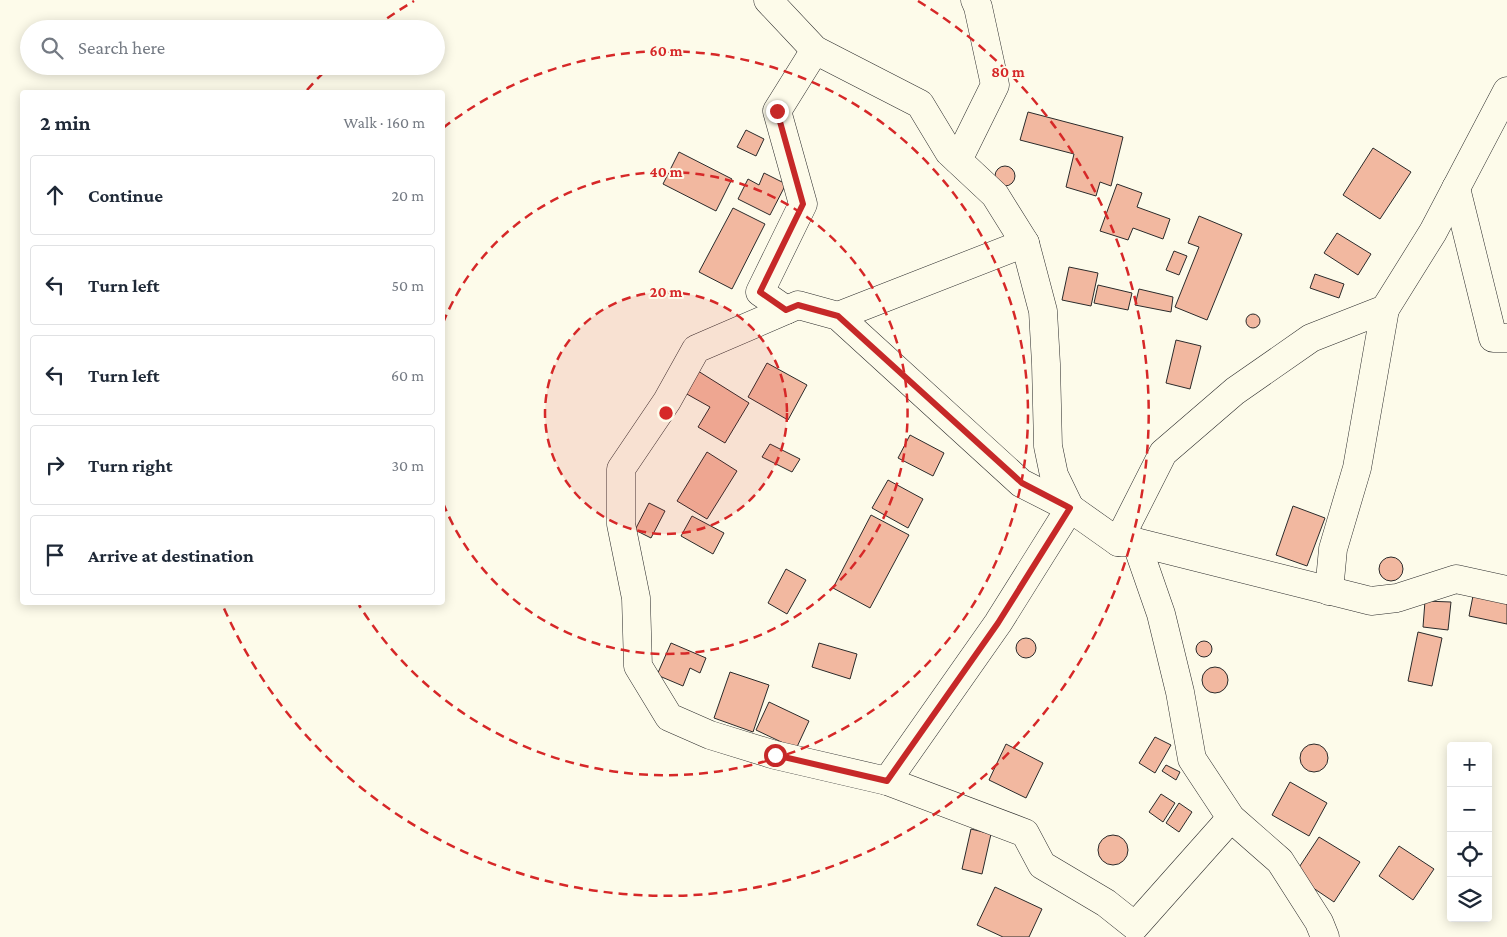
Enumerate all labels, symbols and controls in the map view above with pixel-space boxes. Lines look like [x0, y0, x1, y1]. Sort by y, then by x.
search box [20, 20, 445, 75]
icon: search [38, 34, 66, 62]
text: Search here [78, 37, 165, 58]
text: 60 m [650, 43, 683, 59]
text: 80 m [991, 64, 1025, 80]
route end [766, 100, 789, 123]
text: 2 min [40, 111, 91, 135]
text: Walk · 160 m [344, 114, 425, 131]
text: 40 m [650, 164, 683, 180]
icon: ahead [41, 181, 69, 209]
text: Continue [88, 185, 163, 206]
text: 20 m [391, 187, 424, 204]
icon: left [41, 271, 69, 299]
text: Turn left [88, 275, 160, 296]
text: 50 m [392, 277, 424, 294]
text: 20 m [650, 284, 682, 300]
icon: left [41, 361, 69, 389]
text: Turn left [88, 365, 160, 386]
text: 60 m [391, 367, 424, 384]
centre of rings [657, 404, 675, 422]
icon: right [41, 451, 69, 479]
text: Turn right [88, 455, 173, 476]
text: 30 m [392, 457, 424, 474]
icon: arrive [41, 541, 69, 569]
text: Arrive at destination [88, 545, 254, 566]
map controls [1447, 742, 1492, 922]
button: + [1447, 742, 1492, 787]
route start [764, 744, 787, 767]
button: − [1447, 787, 1492, 832]
button: locate [1447, 832, 1492, 877]
button: layers [1447, 877, 1492, 922]

